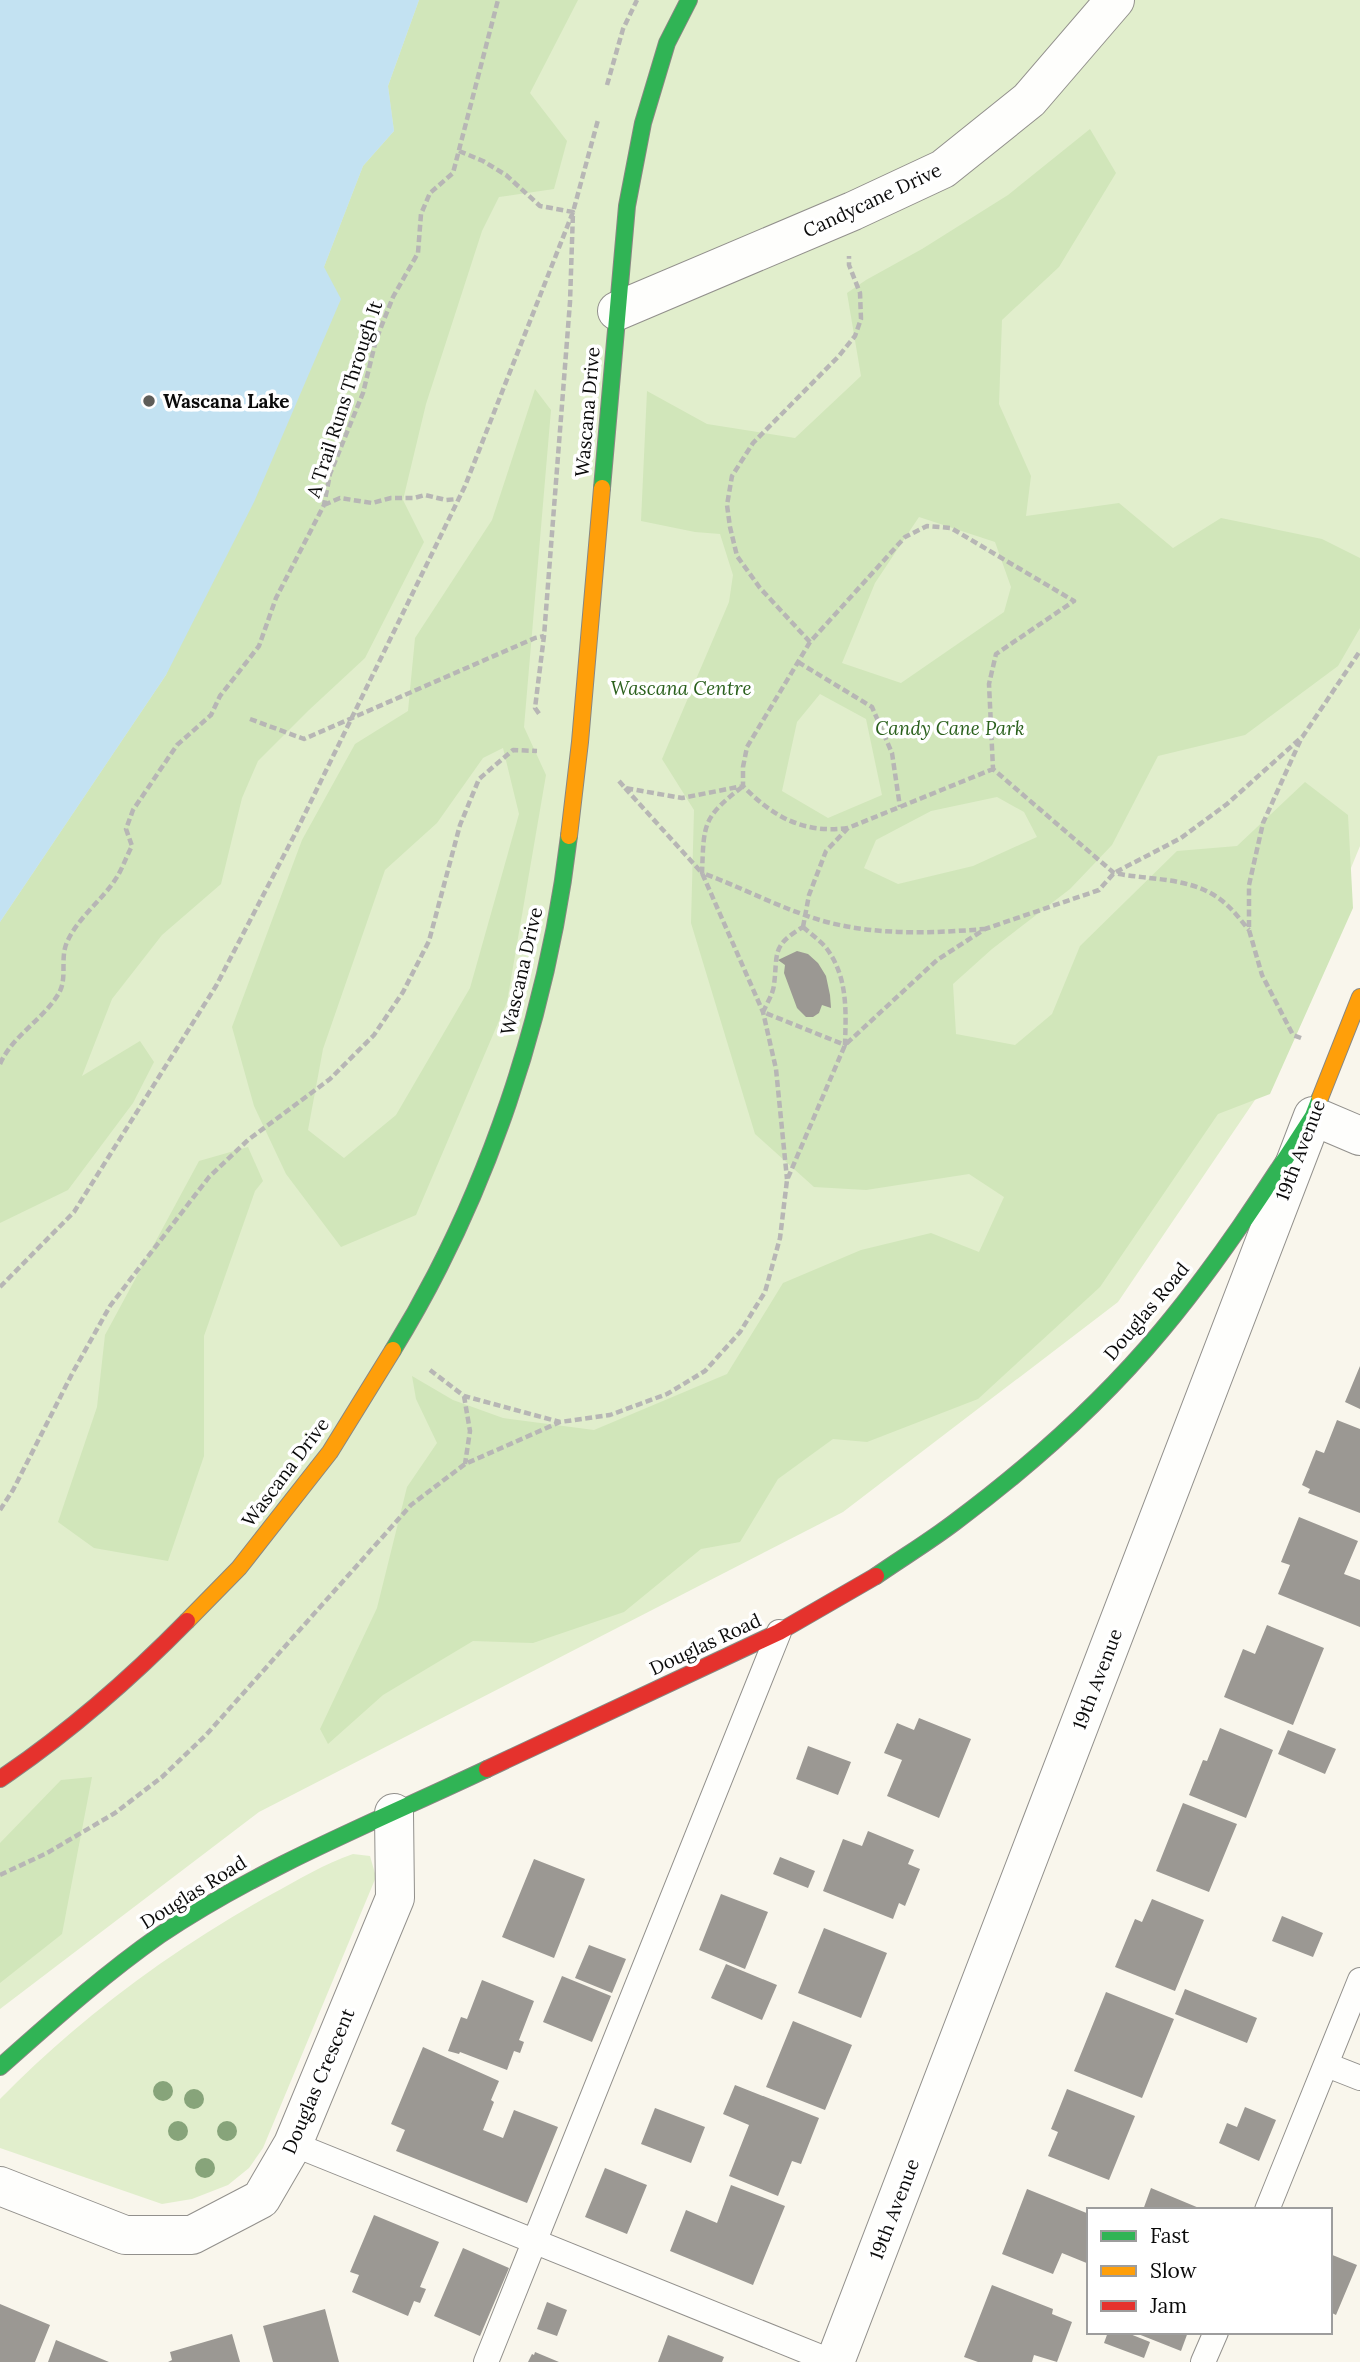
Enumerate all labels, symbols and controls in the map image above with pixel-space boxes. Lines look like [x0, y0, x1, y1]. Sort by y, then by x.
street label: Candycane Drive [799, 157, 945, 243]
street label: A Trail Runs Through It [301, 297, 387, 501]
street label: Wascana Drive [569, 346, 605, 478]
place label: Wascana Lake [163, 389, 289, 413]
marker: Wascana Lake [141, 393, 157, 409]
park label: Wascana Centre [611, 676, 751, 700]
park label: Candy Cane Park [875, 716, 1025, 740]
street label: Wascana Drive [495, 905, 547, 1037]
street label: 19th Avenue [1270, 1096, 1330, 1204]
street label: Douglas Road [1098, 1257, 1194, 1365]
street label: Wascana Drive [236, 1413, 334, 1531]
street label: Douglas Road [645, 1608, 765, 1680]
street label: 19th Avenue [1067, 1625, 1127, 1733]
street label: Douglas Road [136, 1850, 250, 1934]
street label: Douglas Crescent [277, 2004, 360, 2157]
street label: 19th Avenue [864, 2155, 924, 2263]
legend [1087, 2208, 1332, 2334]
text: Fast [1150, 2222, 1190, 2249]
text: Slow [1150, 2257, 1197, 2284]
text: Jam [1149, 2292, 1187, 2319]

